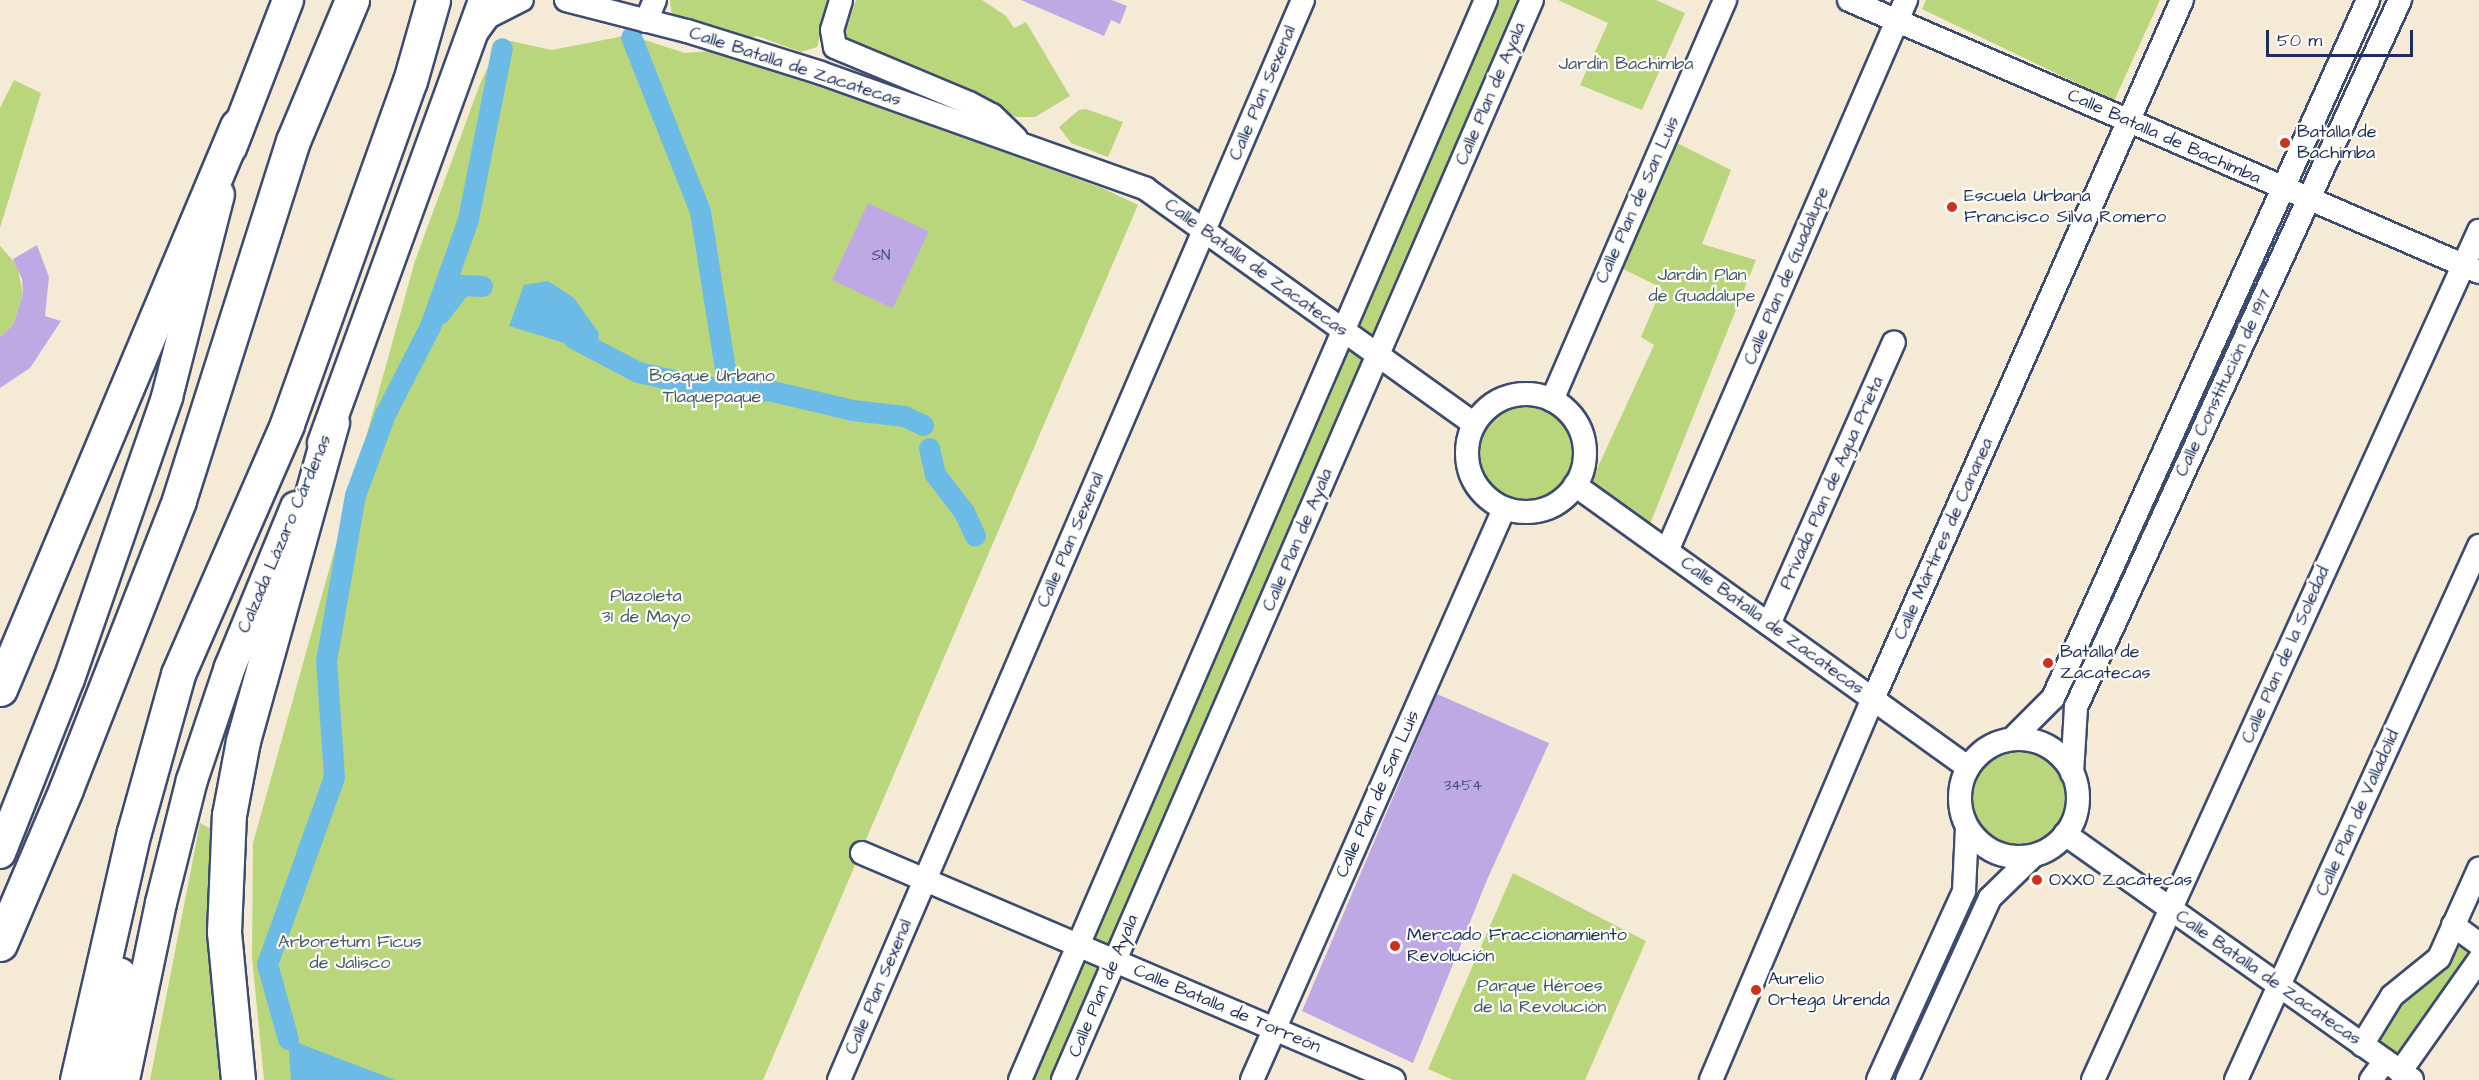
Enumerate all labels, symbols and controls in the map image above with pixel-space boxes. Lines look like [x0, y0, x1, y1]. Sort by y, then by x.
scale bar [2269, 18, 2416, 56]
street label: Calle Plan de Ayala [1451, 19, 1531, 169]
street label: Calle Plan Sexenal [1225, 22, 1301, 164]
street label: Calle Batalla de Zacatecas [686, 23, 904, 111]
text: 50 m [2277, 28, 2322, 53]
park label: Jardín Bachimba [1558, 53, 1694, 75]
street label: Calle Batalla de Bachimba [2064, 85, 2264, 189]
street label: Calle Plan de San Luis [1591, 113, 1685, 287]
place label: Batalla de Bachimba [2297, 122, 2376, 164]
marker: Batalla de Bachimba [2278, 136, 2292, 150]
street label: Calle Plan de Guadalupe [1740, 184, 1834, 368]
place label: Escuela Urbana Francisco Silva Romero [1964, 186, 2166, 228]
street label: Calle Batalla de Zacatecas [1160, 194, 1352, 342]
marker: Escuela Urbana Francisco Silva Romero [1945, 200, 1959, 214]
house number: SN [871, 247, 891, 265]
park label: Jardín Plan de Guadalupe [1648, 265, 1756, 308]
street label: Calle Constitución de 1917 [2171, 286, 2277, 480]
park label: Bosque Urbano Tlaquepaque [649, 366, 775, 409]
street label: Privada Plan de Agua Prieta [1775, 373, 1889, 593]
street label: Calzada Lázaro Cárdenas [233, 432, 337, 636]
street label: Calle Mártires de Cananea [1890, 435, 1998, 643]
street label: Calle Plan de Ayala [1258, 465, 1338, 615]
street label: Calle Plan Sexenal [1033, 469, 1109, 611]
street label: Calle Batalla de Zacatecas [1676, 552, 1868, 700]
street label: Calle Plan de la Soledad [2237, 563, 2335, 747]
park label: Plazoleta 31 de Mayo [602, 586, 690, 628]
place label: Batalla de Zacatecas [2060, 642, 2150, 684]
marker: Batalla de Zacatecas [2041, 656, 2055, 670]
street label: Calle Plan de San Luis [1331, 707, 1425, 881]
street label: Calle Plan de Valladolid [2312, 727, 2404, 899]
house number: 3454 [1444, 777, 1482, 795]
place label: OXXO Zacatecas [2049, 869, 2192, 891]
marker: OXXO Zacatecas [2030, 873, 2044, 887]
street label: Calle Batalla de Zacatecas [2171, 906, 2365, 1050]
street label: Calle Plan de Ayala [1064, 911, 1144, 1061]
street label: Calle Plan Sexenal [841, 916, 917, 1058]
place label: Mercado Fraccionamiento Revolución [1407, 925, 1627, 968]
park label: Arboretum Ficus de Jalisco [278, 932, 422, 974]
marker: Mercado Fraccionamiento Revolución [1388, 939, 1402, 953]
street label: Calle Batalla de Torreón [1130, 960, 1324, 1058]
place label: Aurelio Ortega Urenda [1768, 969, 1890, 1012]
park label: Parque Héroes de la Revolución [1474, 976, 1606, 1018]
marker: Aurelio Ortega Urenda [1749, 983, 1763, 997]

